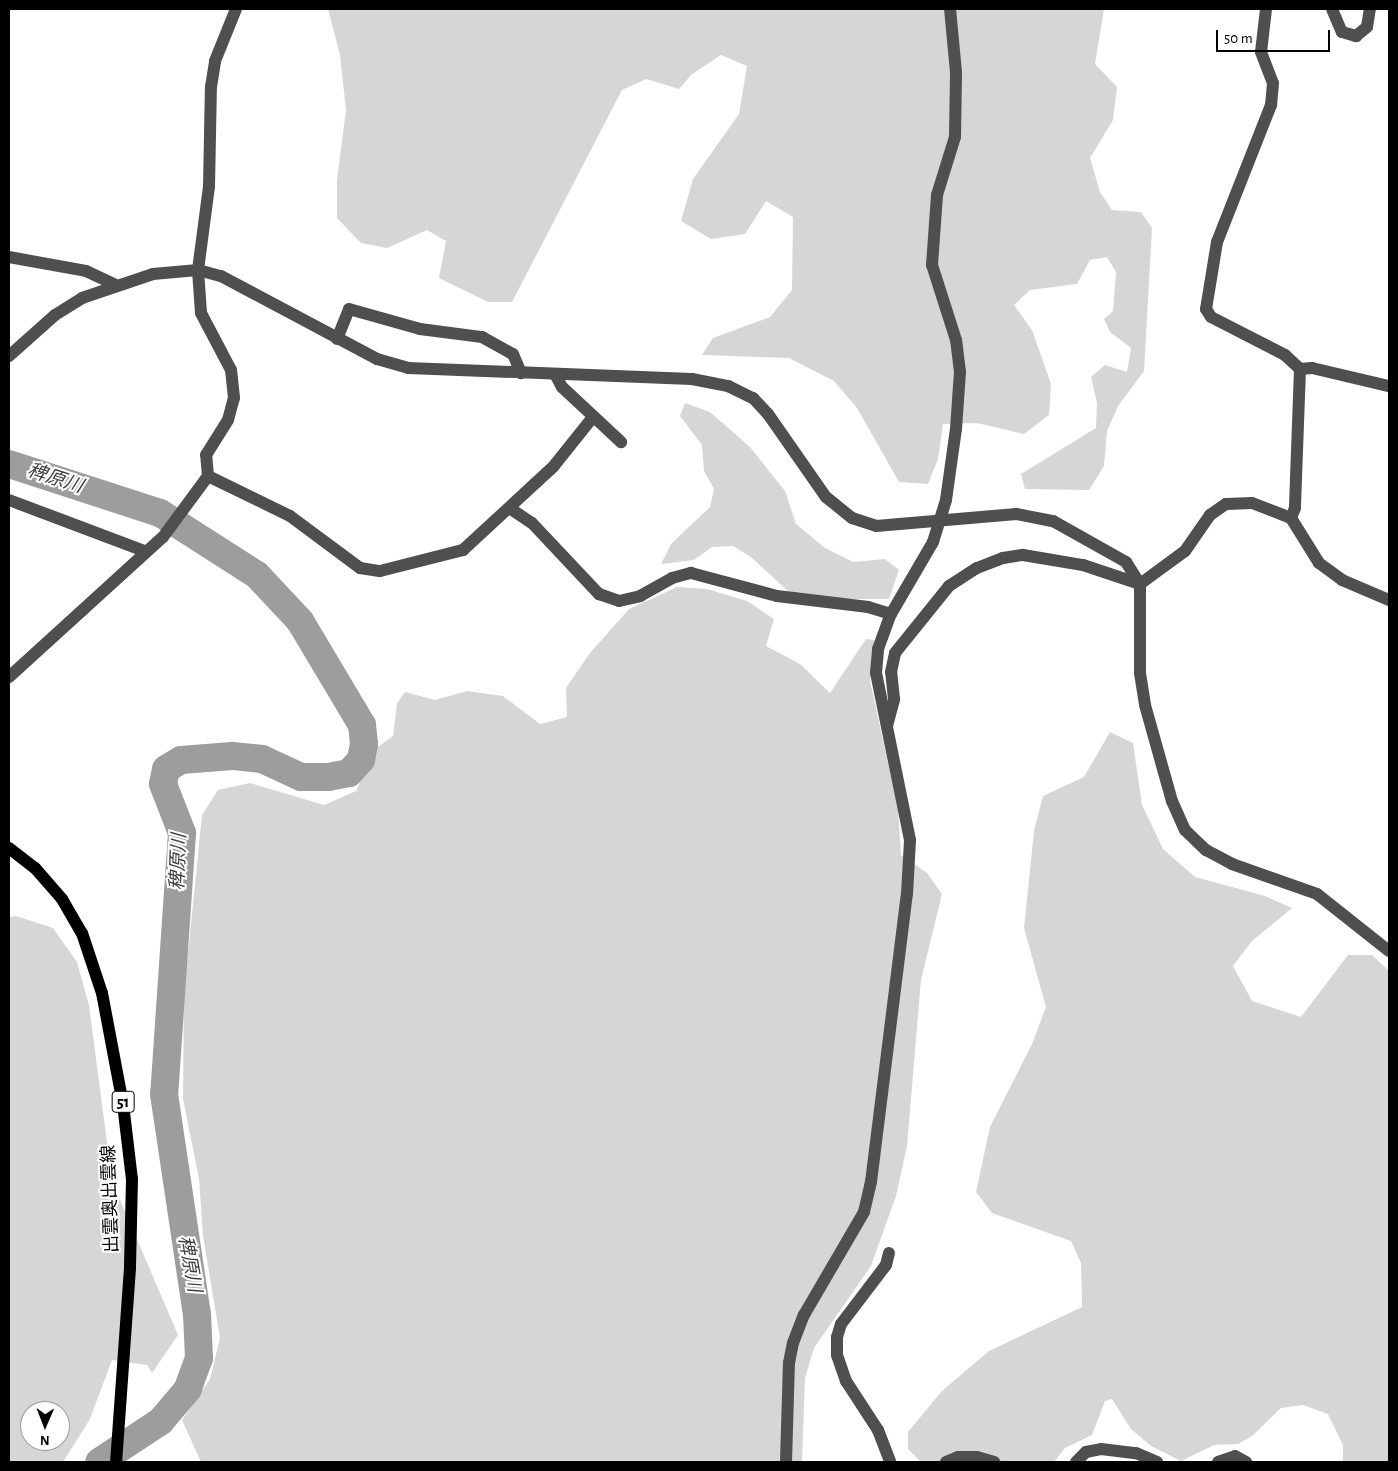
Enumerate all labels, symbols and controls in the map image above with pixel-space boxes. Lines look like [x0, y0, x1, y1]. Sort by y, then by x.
scale bar [1218, 20, 1332, 52]
text: 50 m [1224, 31, 1253, 46]
water label: 稗原川 [24, 459, 86, 499]
water label: 稗原川 [167, 833, 191, 891]
road number: 51 [110, 1088, 136, 1116]
street label: 出雲奥出雲線 [98, 1145, 124, 1253]
water label: 稗原川 [173, 1234, 205, 1294]
north arrow [20, 1401, 70, 1451]
text: N [40, 1433, 50, 1447]

